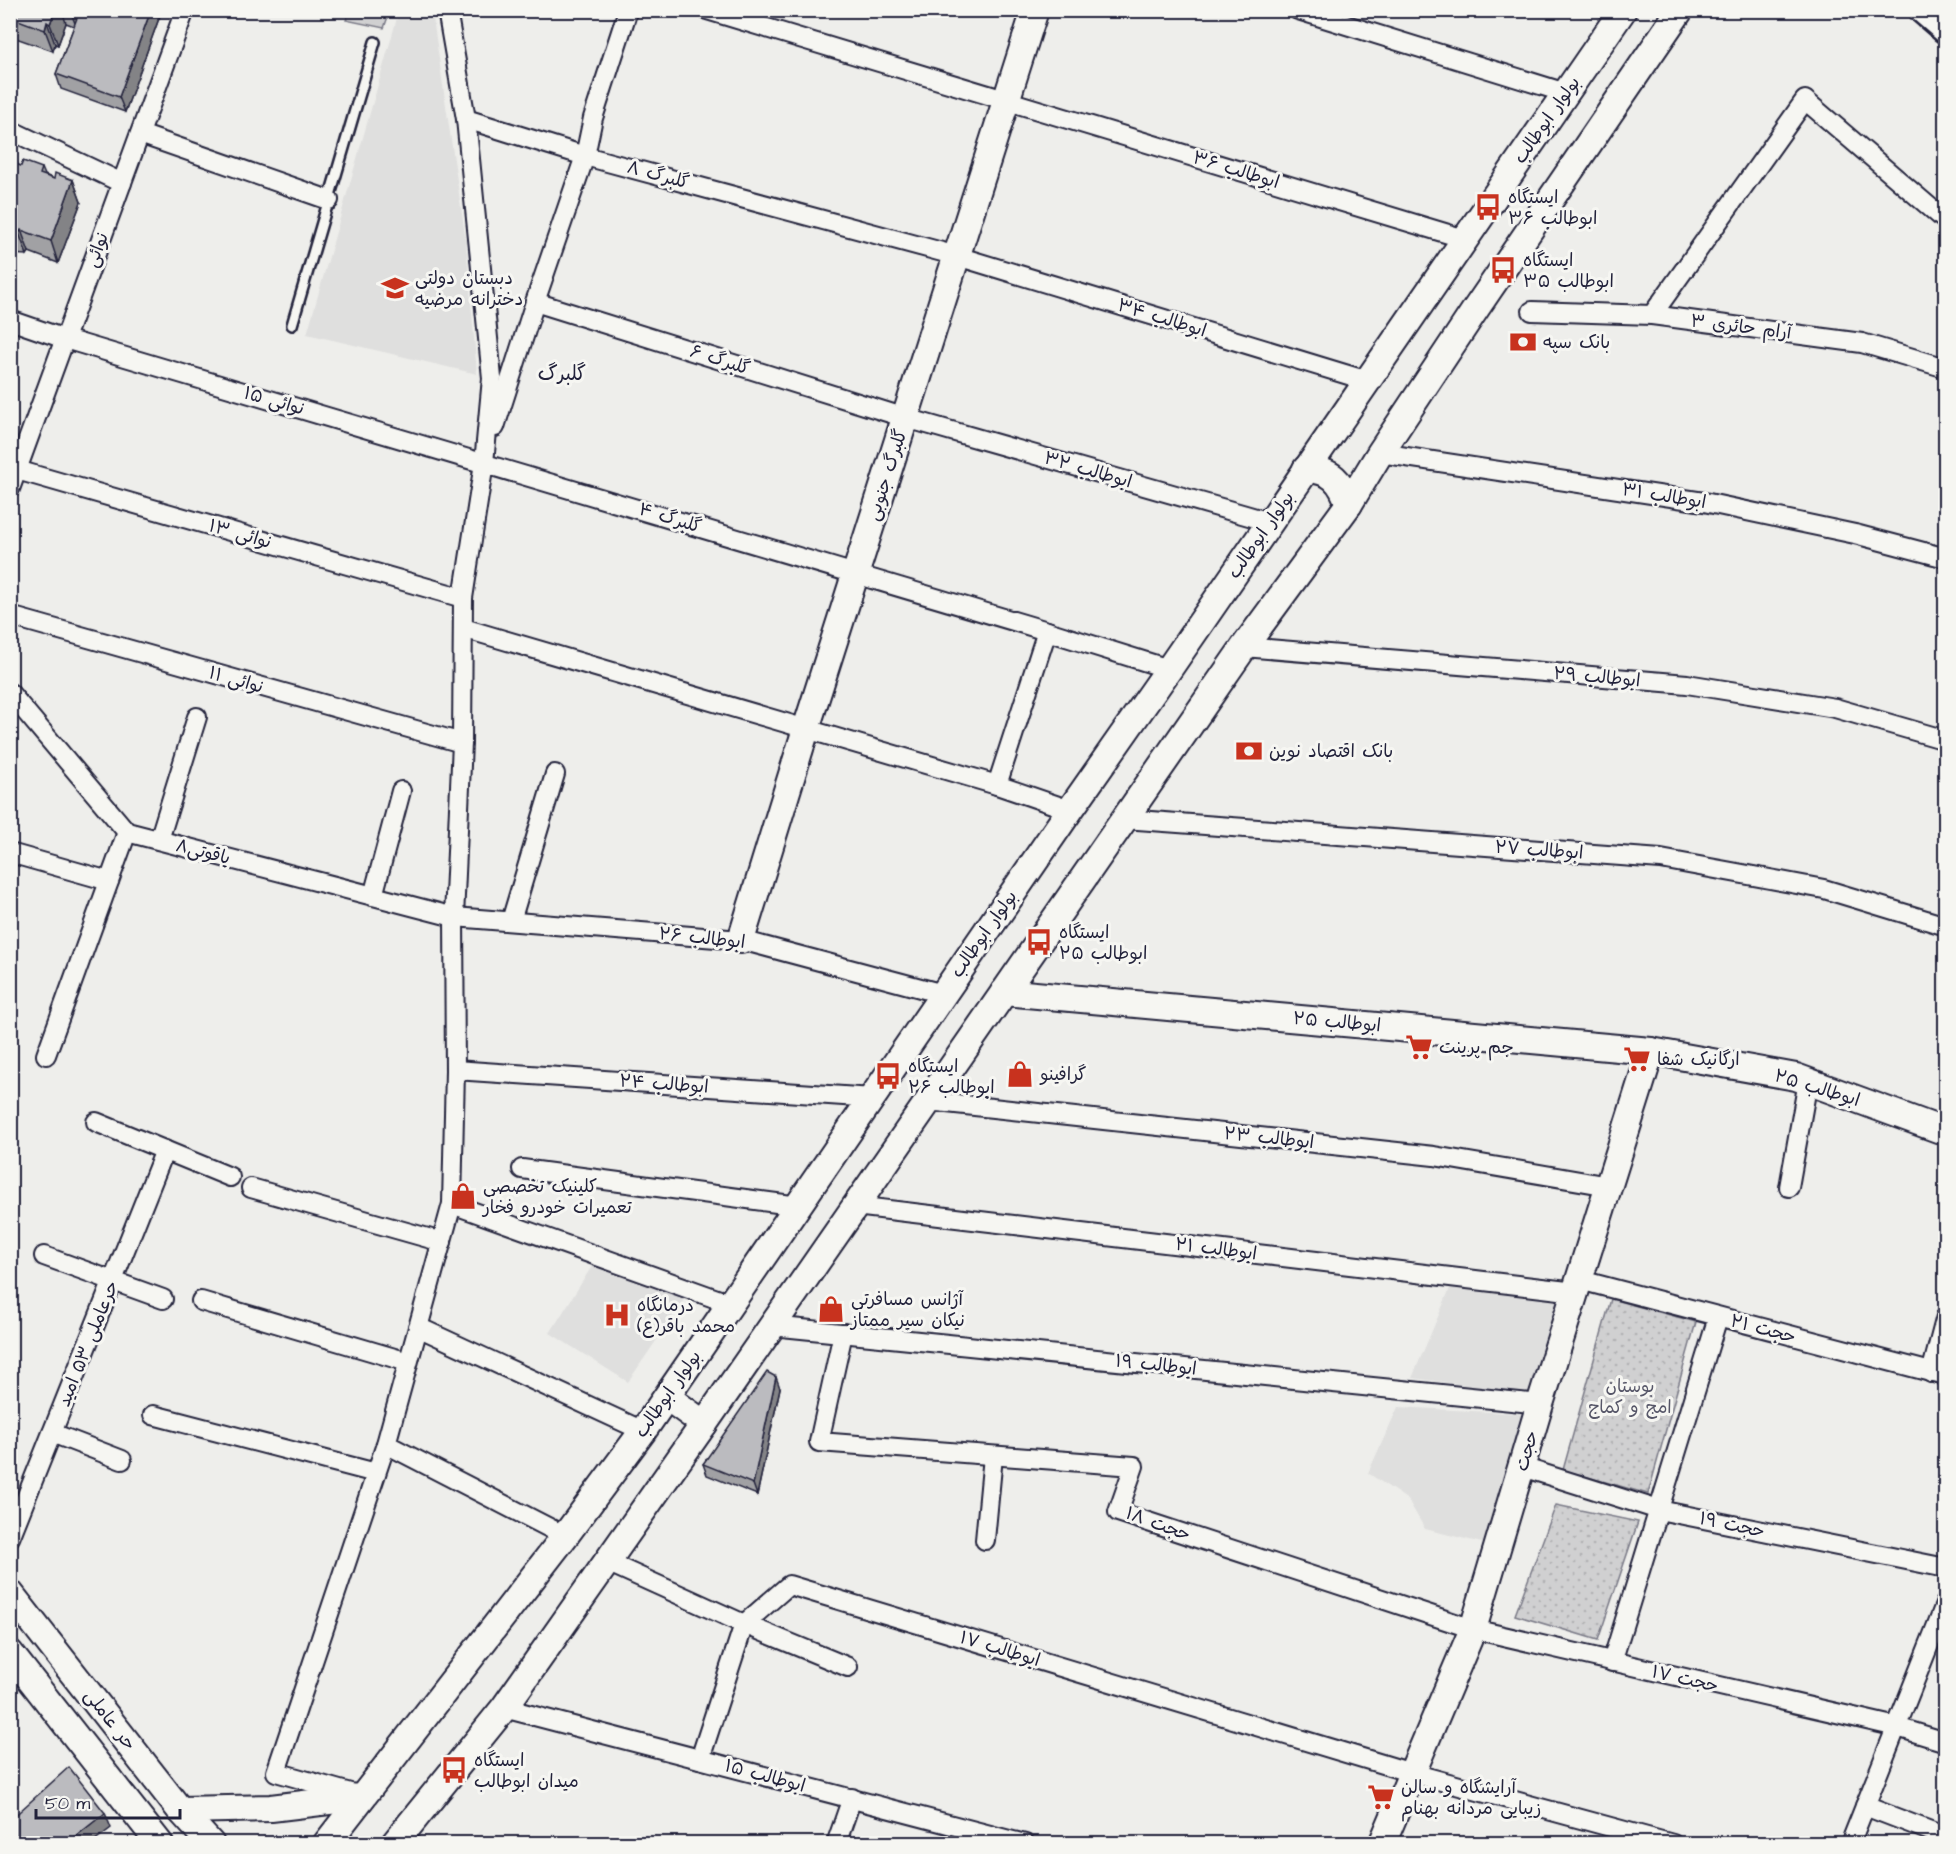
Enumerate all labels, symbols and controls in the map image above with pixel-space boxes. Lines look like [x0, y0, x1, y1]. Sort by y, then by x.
street label: بولوار ابوطالب [1508, 71, 1586, 169]
street label: ابوطالب ۳۶ [1190, 145, 1282, 195]
street label: گلبرگ ۸ [624, 155, 692, 195]
place label: ایستگاه ابوطالب ۳۶ [1508, 185, 1597, 231]
bus stop icon: ایستگاه ابوطالب ۳۶ [1473, 192, 1503, 222]
street label: نوائی [79, 229, 115, 271]
place label: ایستگاه ابوطالب ۳۵ [1523, 248, 1614, 294]
bus stop icon: ایستگاه ابوطالب ۳۵ [1488, 255, 1518, 285]
place label: دبستان دولتی دخترانه مرضیه [415, 266, 523, 312]
school or university icon: دبستان دولتی دخترانه مرضیه [380, 273, 410, 303]
street label: ابوطالب ۳۴ [1114, 293, 1210, 343]
street label: آرام حائری ۳ [1689, 308, 1794, 347]
bank icon: بانک سپه [1508, 327, 1538, 357]
place label: بانک سپه [1543, 330, 1610, 355]
street label: گلبرگ ۶ [687, 339, 753, 381]
district label: گلبرگ [538, 360, 586, 388]
street label: نوائی ۱۵ [241, 380, 307, 422]
street label: گلبرگ جنوبی [860, 426, 914, 524]
street label: ابوطالب ۳۲ [1041, 445, 1135, 495]
street label: ابوطالب ۳۱ [1620, 477, 1708, 515]
street label: بولوار ابوطالب [1222, 486, 1300, 584]
street label: گلبرگ ۴ [636, 497, 705, 539]
street label: نوائی ۱۳ [206, 513, 274, 555]
street label: نوائی ۱۱ [206, 660, 266, 700]
street label: ابوطالب ۲۹ [1552, 661, 1642, 693]
bank icon: بانک اقتصاد نوین [1234, 736, 1264, 766]
place label: بانک اقتصاد نوین [1269, 739, 1393, 764]
street label: یاقوتی۸ [173, 833, 233, 871]
street label: ابوطالب ۲۷ [1494, 834, 1584, 866]
street label: بولوار ابوطالب [945, 885, 1023, 983]
place label: ایستگاه ابوطالب ۲۵ [1059, 920, 1147, 966]
street label: ابوطالب ۲۶ [658, 921, 746, 955]
bus stop icon: ایستگاه ابوطالب ۲۵ [1024, 927, 1054, 957]
street label: ابوطالب ۲۵ [1292, 1006, 1382, 1038]
supermarket icon: جم پرینت [1404, 1032, 1434, 1062]
place label: جم پرینت [1439, 1035, 1514, 1061]
supermarket icon: ارگانیک شفا [1622, 1044, 1652, 1074]
place label: ارگانیک شفا [1657, 1047, 1740, 1072]
place label: ایستگاه ابوطالب ۲۶ [908, 1054, 995, 1100]
shop icon: گرافینو [1005, 1059, 1035, 1089]
bus stop icon: ایستگاه ابوطالب ۲۶ [873, 1061, 903, 1091]
place label: گرافینو [1039, 1062, 1087, 1087]
street label: ابوطالب ۲۵ [1771, 1063, 1863, 1113]
street label: ابوطالب ۲۴ [619, 1068, 709, 1100]
street label: ابوطالب ۲۳ [1223, 1121, 1315, 1155]
place label: کلینیک تخصصی تعمیرات خودرو فخار [481, 1174, 633, 1220]
shop icon: کلینیک تخصصی تعمیرات خودرو فخار [448, 1181, 478, 1211]
street label: ابوطالب ۲۱ [1174, 1232, 1258, 1266]
street label: حرعاملی ۵۳ امید [51, 1277, 125, 1410]
place label: آژانس مسافرتی نیکان سیر ممتاز [849, 1287, 965, 1333]
place label: درمانگاه محمد باقر(ع) [637, 1293, 735, 1339]
shop icon: آژانس مسافرتی نیکان سیر ممتاز [816, 1294, 846, 1324]
hospital icon: درمانگاه محمد باقر(ع) [602, 1300, 632, 1330]
street label: حجت ۲۱ [1727, 1308, 1799, 1350]
street label: بولوار ابوطالب [629, 1345, 707, 1443]
street label: ابوطالب ۱۹ [1114, 1348, 1198, 1382]
park label: بوستان امج و کماج [1588, 1374, 1672, 1420]
street label: حجت [1509, 1428, 1545, 1474]
street label: حجت ۱۸ [1122, 1501, 1194, 1547]
street label: حجت ۱۹ [1697, 1506, 1767, 1544]
street label: ابوطالب ۱۷ [957, 1625, 1043, 1673]
street label: حجت ۱۷ [1649, 1659, 1721, 1699]
street label: حر عاملی [78, 1684, 142, 1756]
place label: ایستگاه میدان ابوطالب [474, 1748, 579, 1794]
street label: ابوطالب ۱۵ [722, 1753, 808, 1799]
bus stop icon: ایستگاه میدان ابوطالب [439, 1755, 469, 1785]
place label: آرایشگاه و سالن زیبایی مردانه بهنام [1401, 1775, 1541, 1822]
scale bar [36, 1782, 180, 1820]
supermarket icon: آرایشگاه و سالن زیبایی مردانه بهنام [1366, 1782, 1396, 1812]
text: 50 m [45, 1791, 90, 1816]

